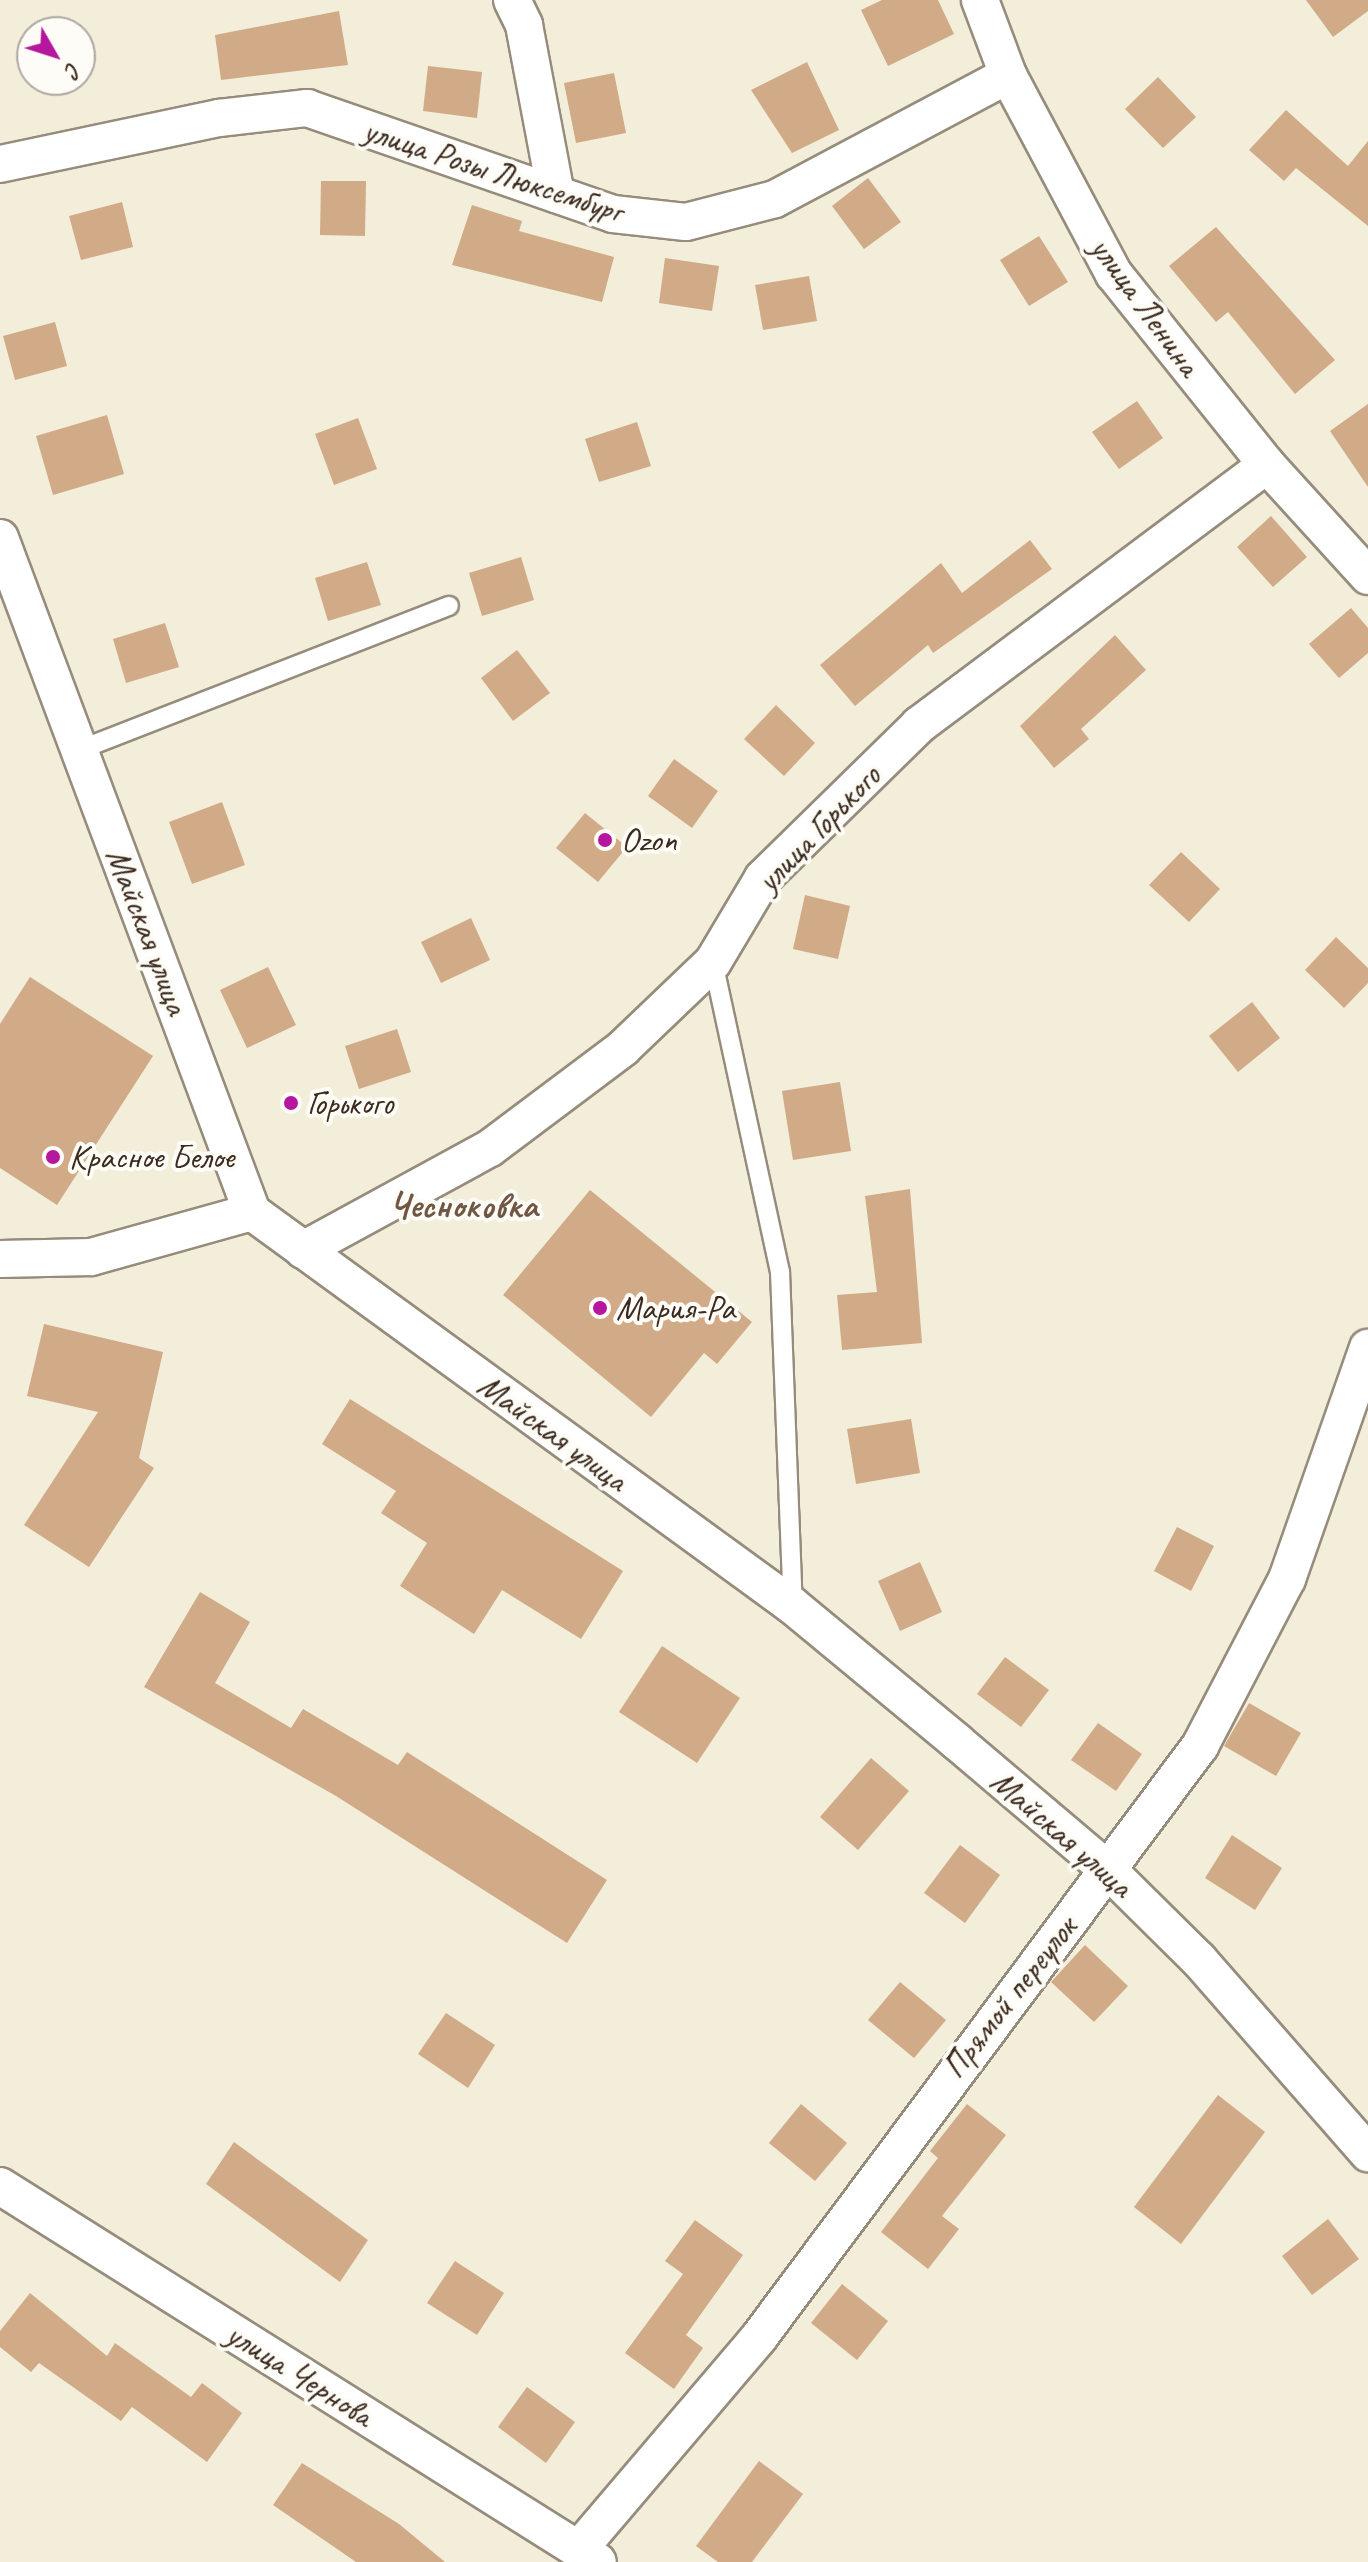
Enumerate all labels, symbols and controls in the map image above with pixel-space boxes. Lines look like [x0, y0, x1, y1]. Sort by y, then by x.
north arrow [16, 16, 96, 96]
text: С [59, 57, 87, 83]
street label: улица Розы Люксембург [358, 109, 628, 231]
street label: улица Ленина [1082, 229, 1210, 383]
street label: улица Горького [748, 756, 888, 900]
place label: Ozon [621, 820, 677, 860]
marker: Ozon [596, 831, 614, 849]
street label: Майская улица [97, 841, 199, 1021]
place label: Горького [307, 1083, 393, 1123]
marker: Горького [282, 1094, 300, 1112]
place label: Красное Белое [69, 1137, 234, 1177]
marker: Красное Белое [44, 1148, 62, 1166]
district label: Чесноковка [389, 1184, 537, 1228]
place label: Мария-Ра [616, 1288, 735, 1328]
marker: Мария-Ра [591, 1299, 609, 1317]
street label: Майская улица [469, 1363, 637, 1501]
street label: Майская улица [982, 1760, 1142, 1906]
street label: Прямой переулок [933, 1908, 1085, 2086]
street label: улица Чернова [219, 2313, 381, 2435]

